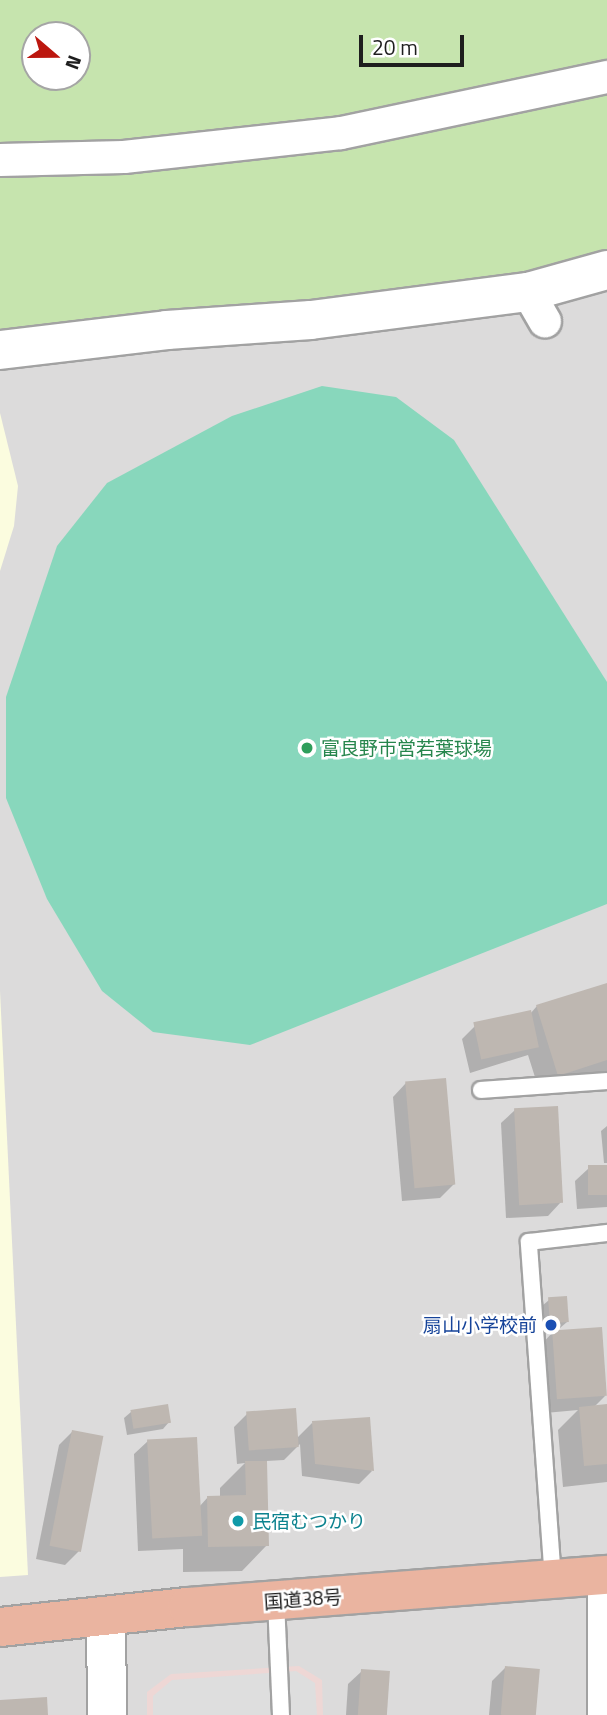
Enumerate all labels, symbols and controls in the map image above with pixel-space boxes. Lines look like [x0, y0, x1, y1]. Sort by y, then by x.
north arrow [21, 21, 91, 91]
scale bar [362, 21, 467, 65]
text: 20 m [372, 31, 418, 63]
text: N [58, 52, 90, 74]
place label: 富良野市営若葉球場 [321, 737, 492, 759]
marker: 富良野市営若葉球場 [299, 740, 315, 756]
place label: 扇山小学校前 [423, 1314, 537, 1336]
marker: 扇山小学校前 [543, 1317, 559, 1333]
place label: 民宿むつかり [252, 1510, 366, 1532]
marker: 民宿むつかり [230, 1513, 246, 1529]
street label: 国道38号 [263, 1585, 343, 1613]

